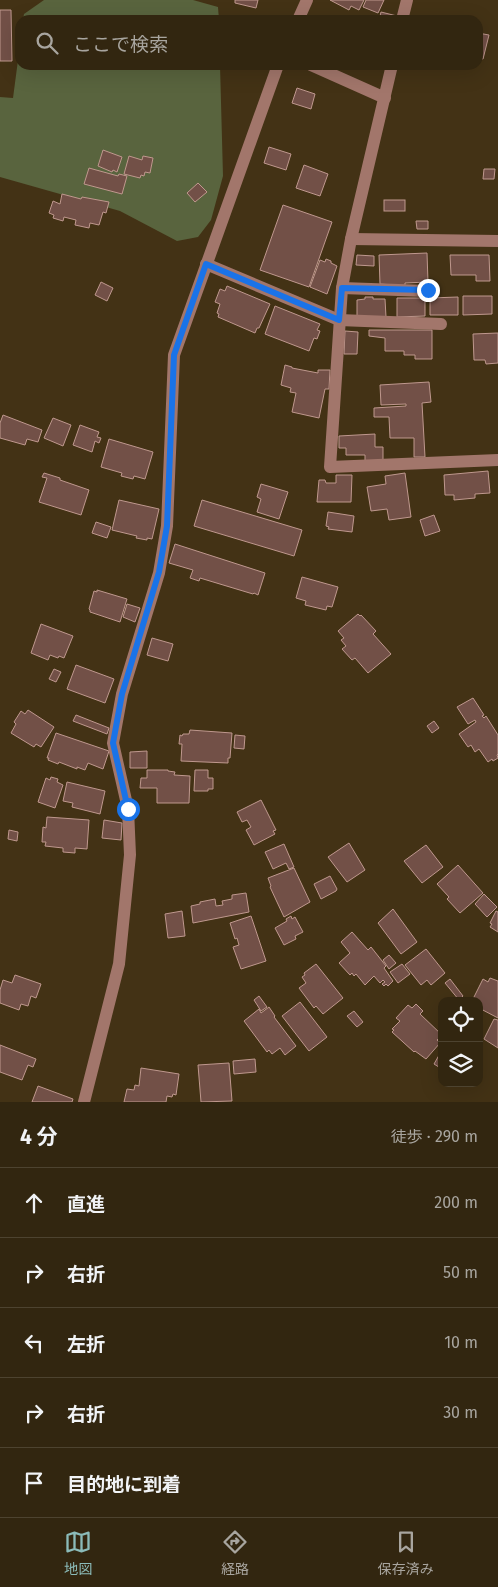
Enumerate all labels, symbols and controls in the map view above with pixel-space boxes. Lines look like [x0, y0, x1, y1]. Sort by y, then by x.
search box [15, 15, 483, 70]
icon: search [33, 29, 61, 57]
text: ここで検索 [73, 33, 168, 56]
route end [417, 279, 440, 302]
route start [117, 798, 140, 821]
map controls [438, 997, 483, 1087]
button: locate [438, 997, 483, 1042]
button: layers [438, 1042, 483, 1087]
text: 4 分 [20, 1124, 58, 1150]
text: 徒歩 · 290 m [391, 1127, 478, 1146]
icon: ahead [20, 1189, 48, 1217]
text: 直進 [67, 1193, 105, 1216]
text: 200 m [434, 1193, 478, 1212]
icon: right [20, 1259, 48, 1287]
text: 右折 [67, 1263, 105, 1286]
text: 50 m [443, 1263, 478, 1282]
icon: left [20, 1329, 48, 1357]
text: 左折 [67, 1333, 105, 1356]
text: 10 m [444, 1333, 478, 1352]
icon: right [20, 1399, 48, 1427]
text: 右折 [67, 1403, 105, 1426]
text: 30 m [443, 1403, 478, 1422]
icon: arrive [20, 1469, 48, 1497]
text: 目的地に到着 [67, 1473, 181, 1496]
tab: 地図 [64, 1528, 92, 1578]
tab: 経路 [221, 1528, 249, 1578]
tab: 保存済み [378, 1528, 434, 1578]

